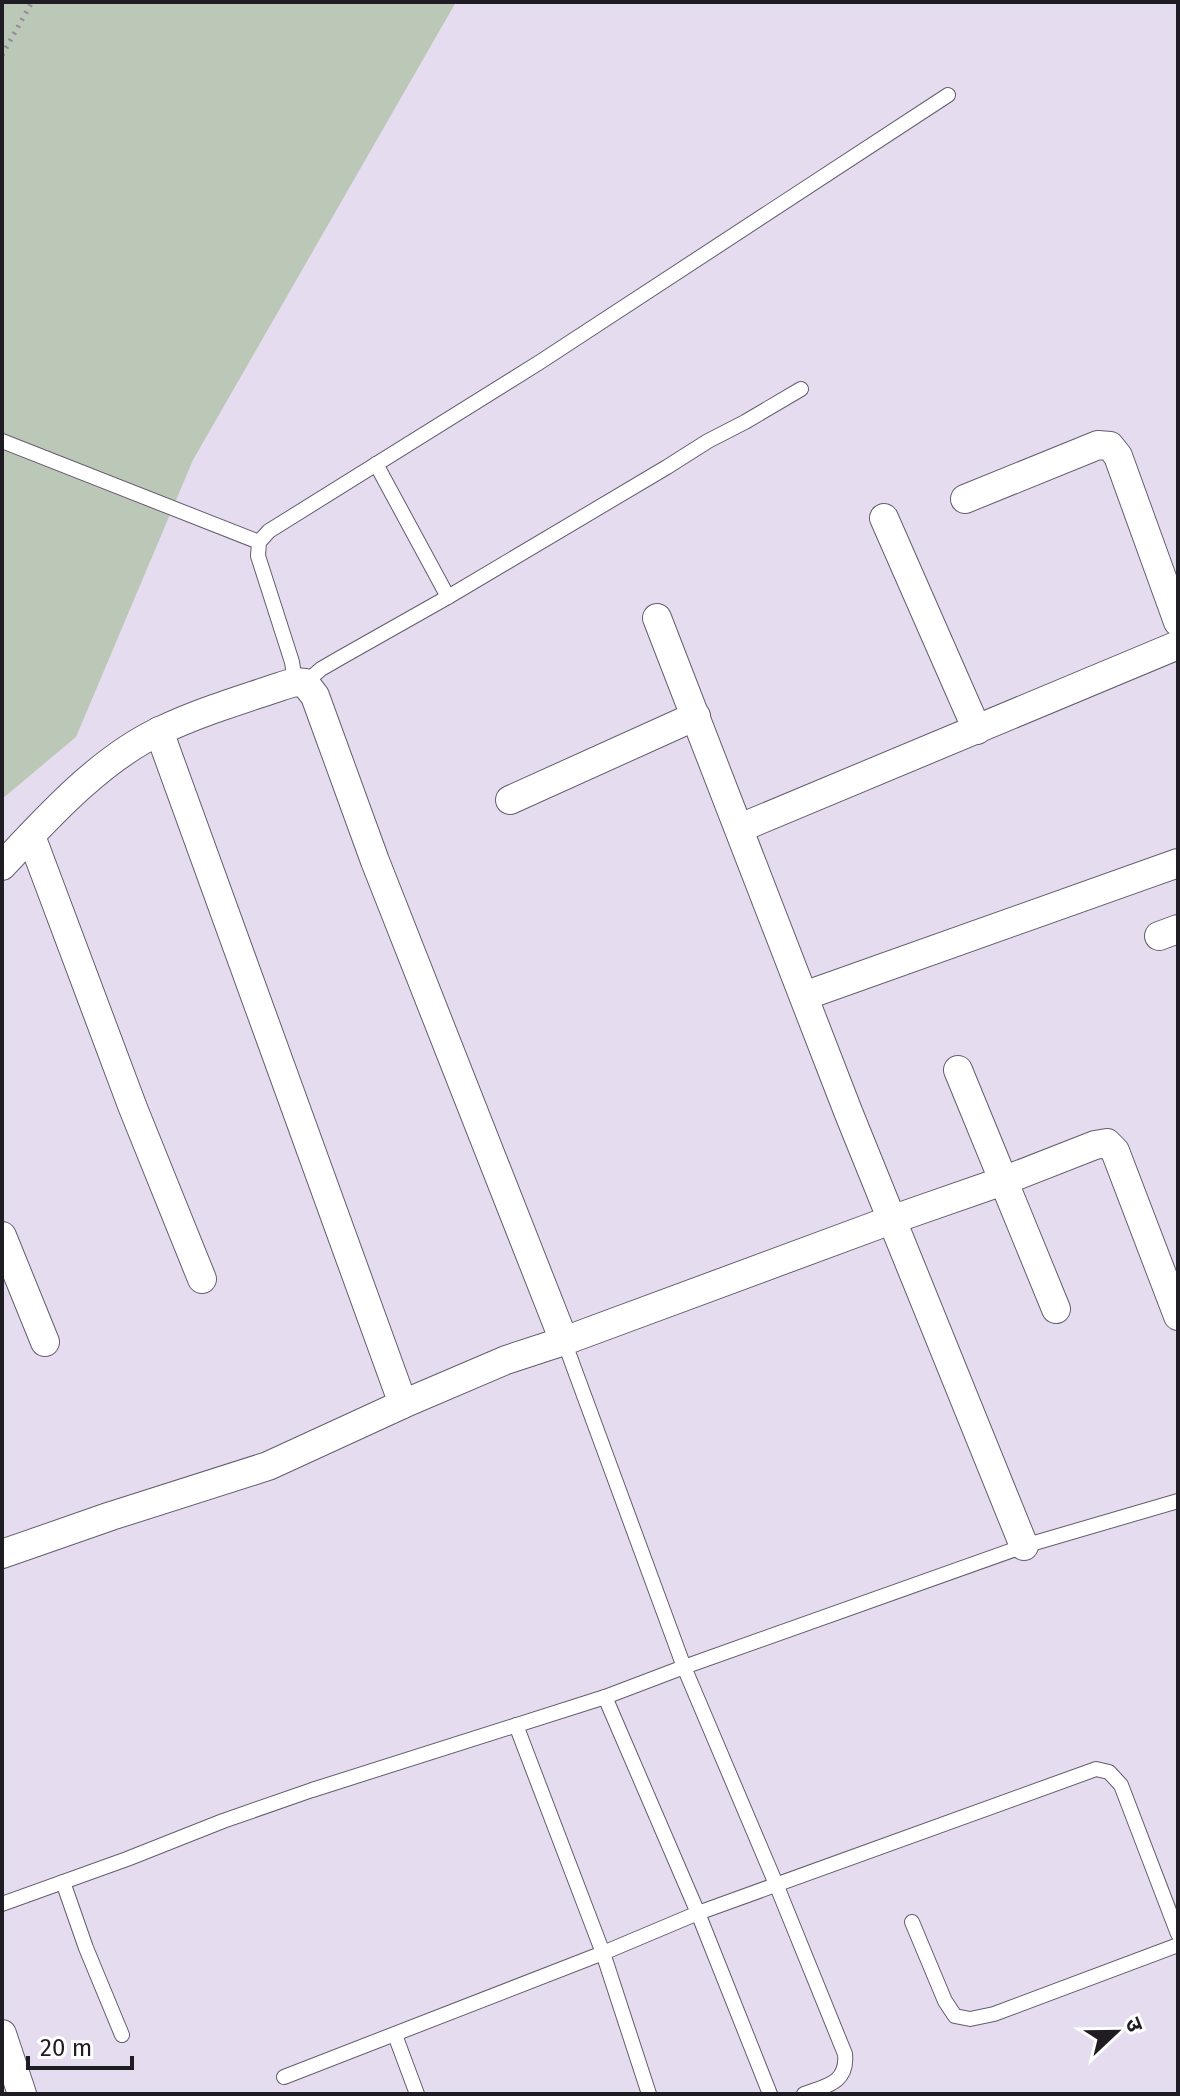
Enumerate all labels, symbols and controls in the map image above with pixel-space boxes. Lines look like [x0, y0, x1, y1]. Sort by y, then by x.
north arrow [1076, 1992, 1156, 2072]
text: उ [1119, 2014, 1149, 2037]
scale bar [28, 2020, 132, 2070]
text: 20 m [40, 2034, 92, 2062]

